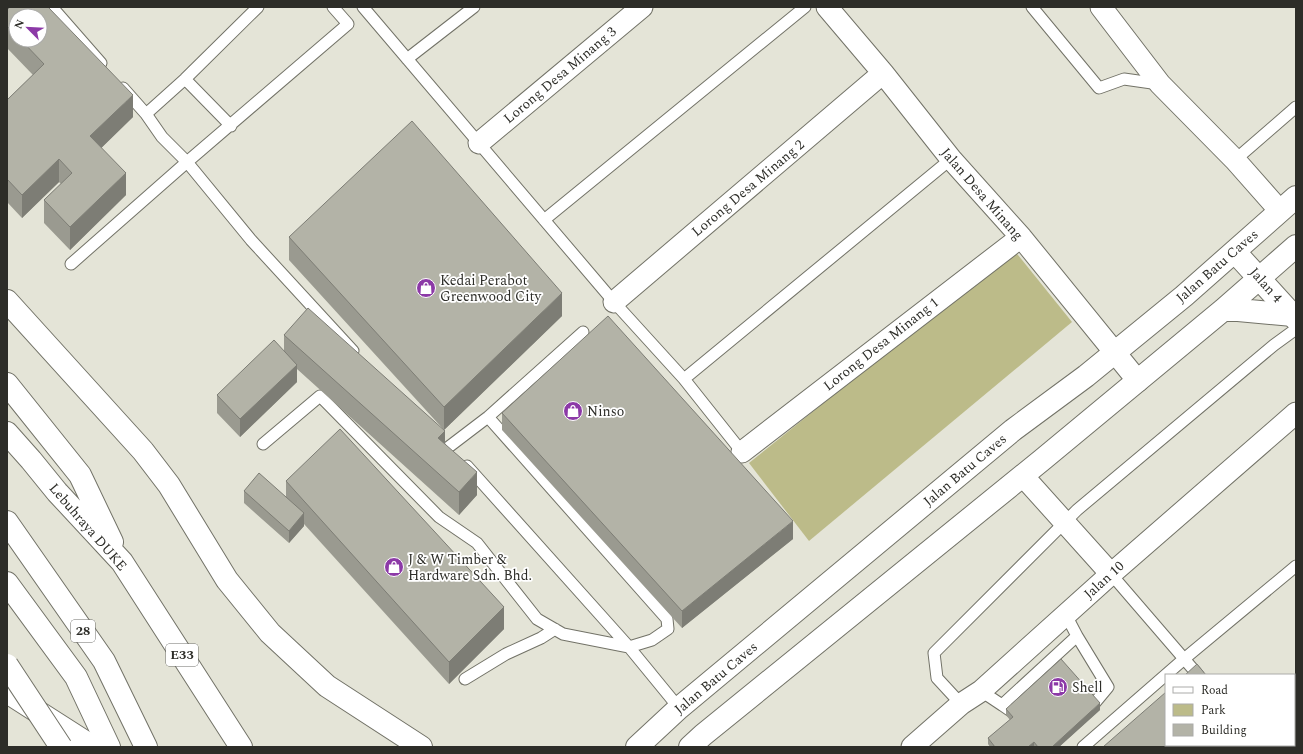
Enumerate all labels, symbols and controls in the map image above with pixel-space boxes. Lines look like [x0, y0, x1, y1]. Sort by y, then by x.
north arrow [8, 8, 48, 48]
text: N [10, 17, 29, 32]
street label: Lorong Desa Minang 3 [499, 21, 621, 129]
street label: Lorong Desa Minang 2 [687, 134, 809, 242]
street label: Jalan Desa Minang [936, 143, 1028, 245]
street label: Jalan Batu Caves [1171, 224, 1263, 308]
street label: Jalan 4 [1244, 263, 1288, 307]
place label: Kedai Perabot Greenwood City [440, 270, 542, 307]
shop icon: Kedai Perabot Greenwood City [415, 277, 437, 299]
street label: Lorong Desa Minang 1 [819, 292, 943, 396]
shop icon: Ninso [562, 400, 584, 422]
place label: Ninso [587, 401, 624, 422]
street label: Jalan Batu Caves [919, 429, 1011, 511]
street label: Lebuhraya DUKE [44, 479, 132, 575]
place label: J & W Timber & Hardware Sdn. Bhd. [408, 549, 532, 586]
shop icon: J & W Timber & Hardware Sdn. Bhd. [383, 556, 405, 578]
street label: Jalan 10 [1079, 556, 1129, 604]
road number: 28 [71, 620, 95, 642]
street label: Jalan Batu Caves [670, 637, 762, 719]
road number: E33 [166, 644, 198, 666]
legend [1165, 674, 1295, 746]
fuel station icon: Shell [1047, 676, 1069, 698]
place label: Shell [1072, 677, 1103, 698]
text: Road [1201, 681, 1228, 700]
text: Park [1201, 701, 1226, 720]
text: Building [1201, 721, 1247, 740]

